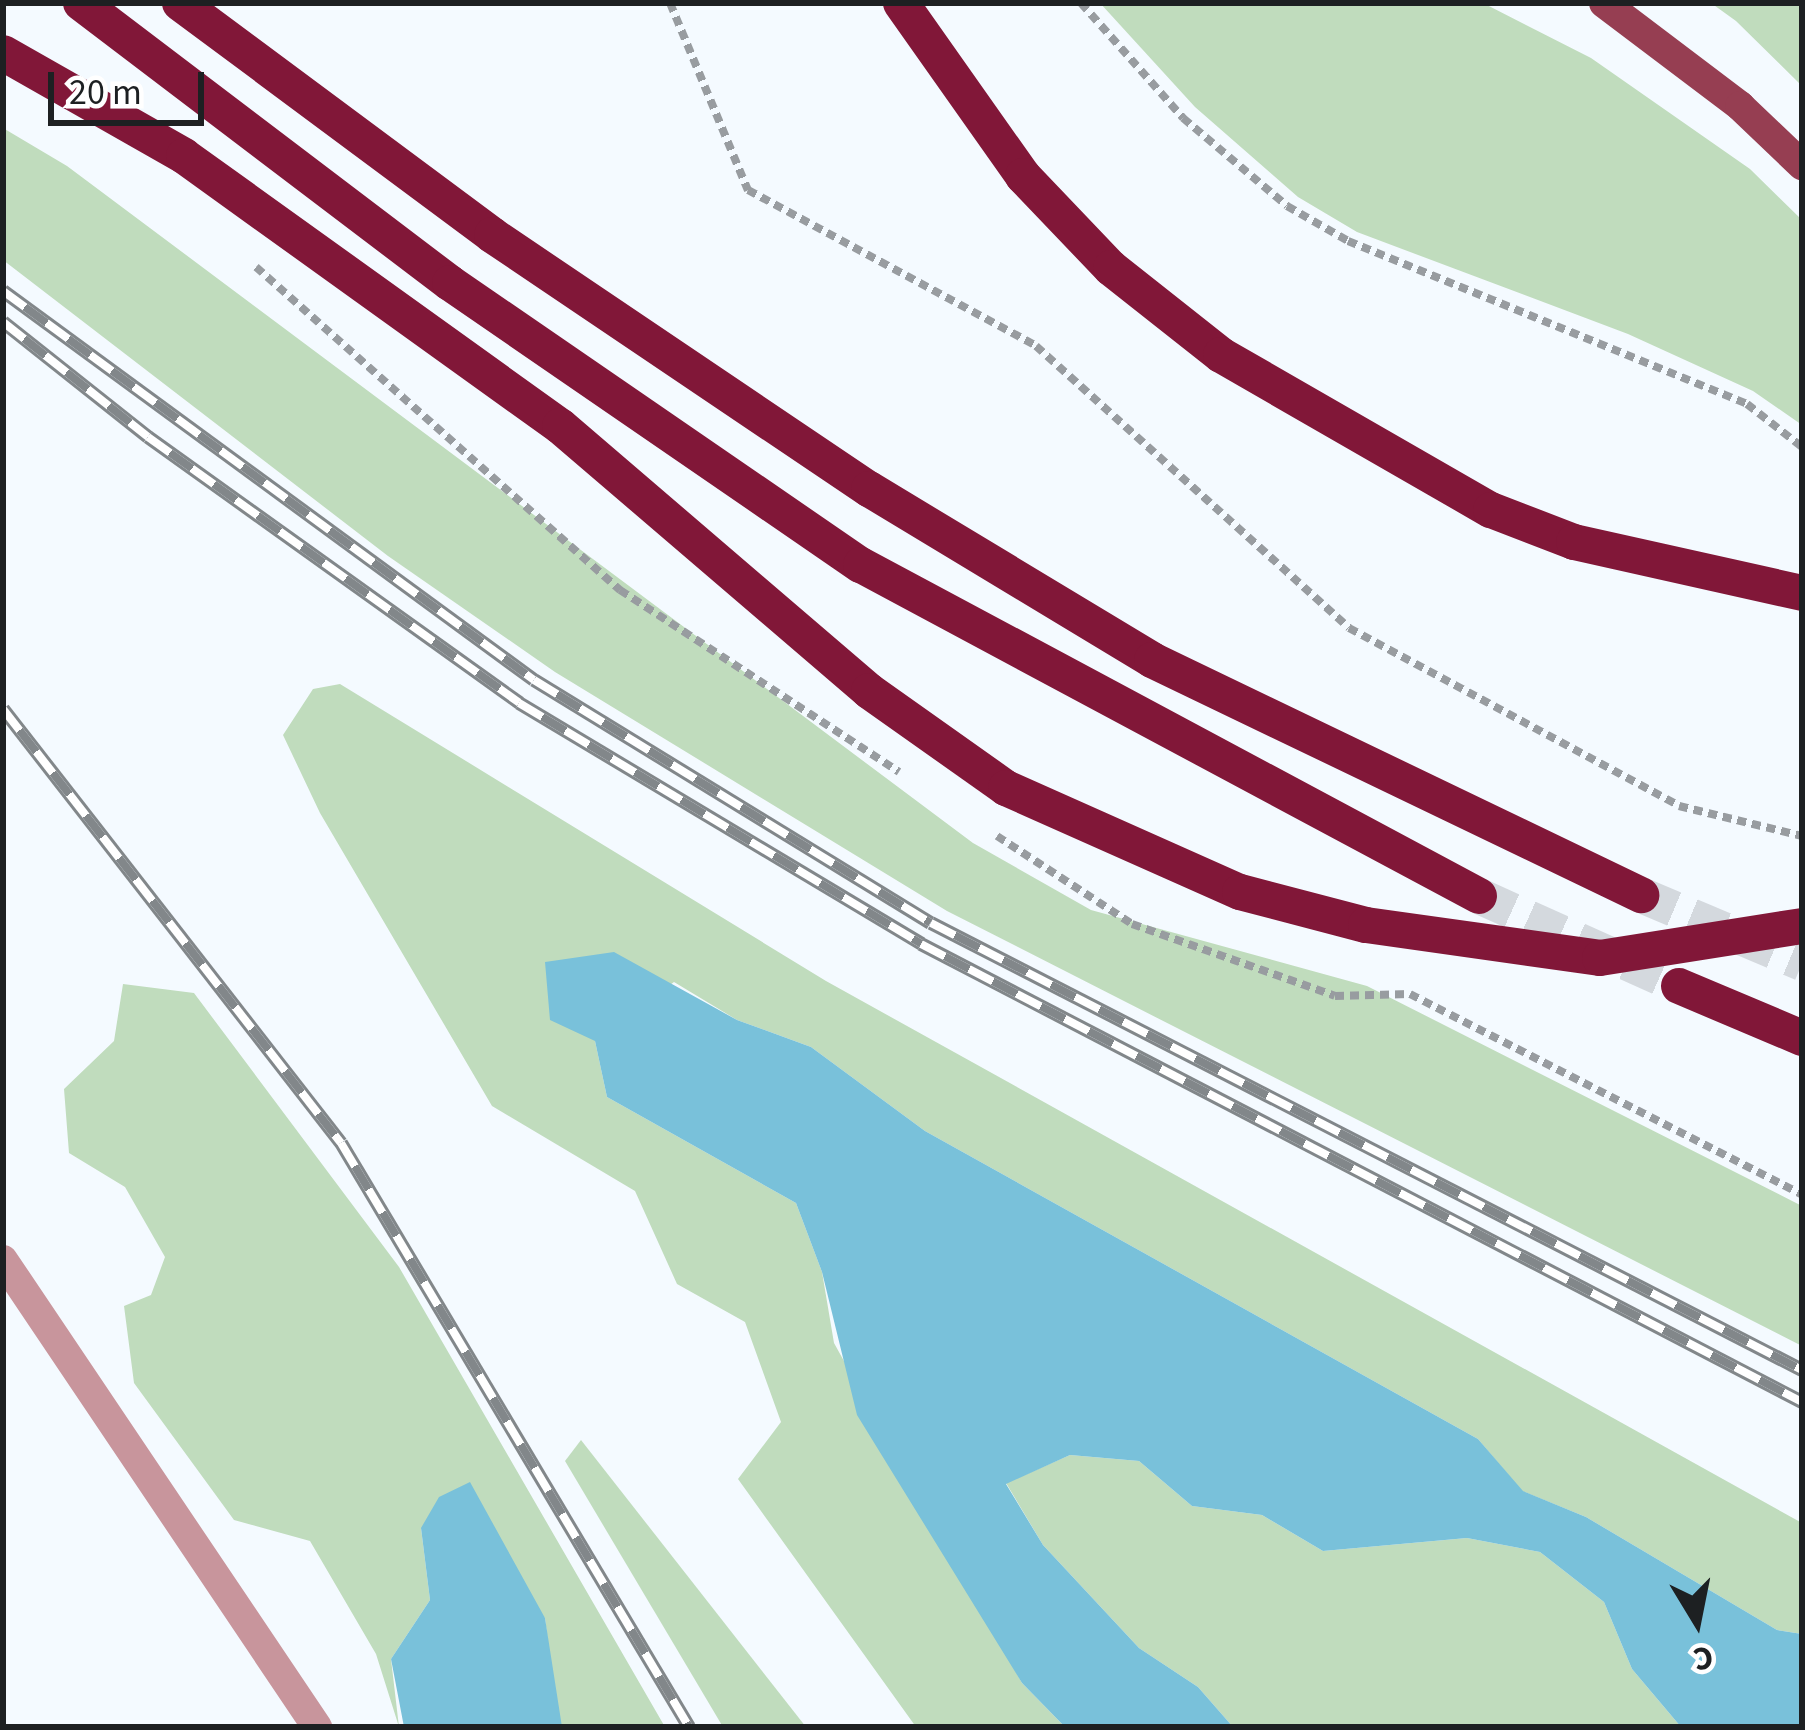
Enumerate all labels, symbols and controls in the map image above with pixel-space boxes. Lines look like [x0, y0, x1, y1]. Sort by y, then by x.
scale bar [54, 48, 210, 122]
text: 20 m [69, 67, 142, 118]
north arrow [1637, 1562, 1757, 1682]
text: С [1690, 1633, 1717, 1683]

